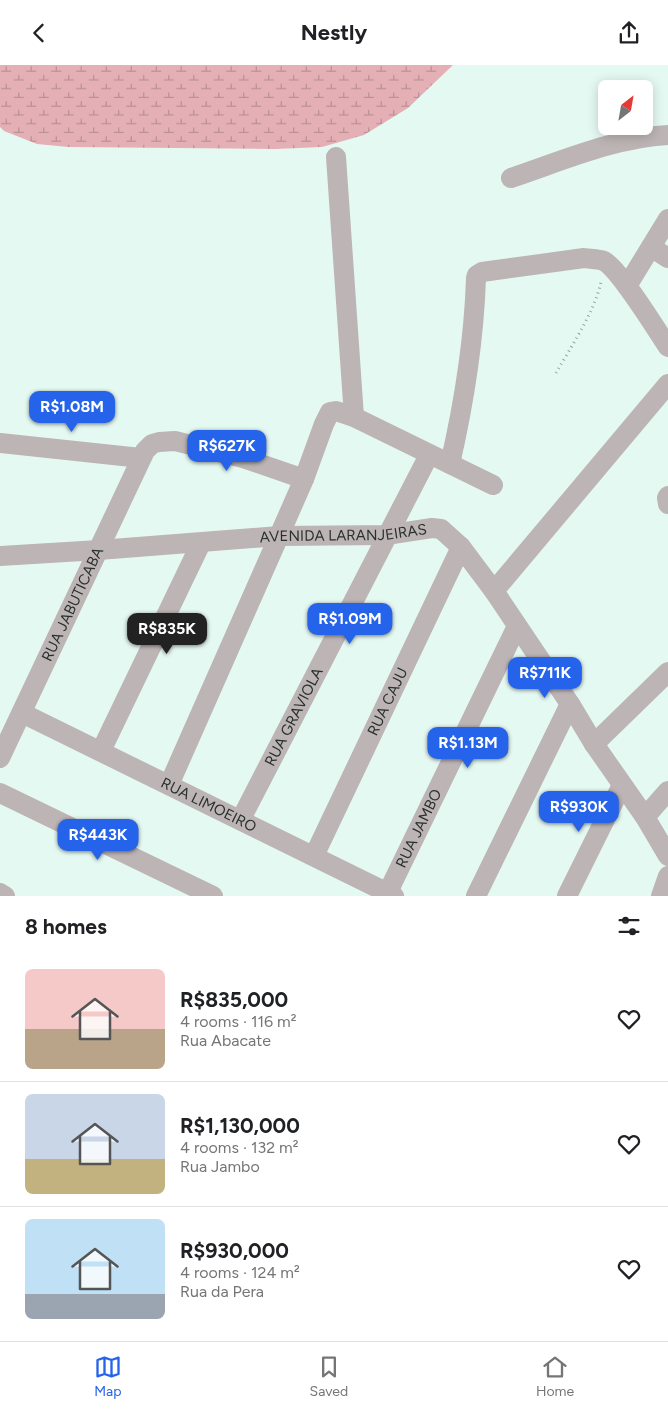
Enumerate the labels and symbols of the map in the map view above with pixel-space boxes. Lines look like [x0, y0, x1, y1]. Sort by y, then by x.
north arrow [598, 80, 652, 135]
pin: R$1.08M [26, 391, 118, 433]
pin: R$627K [186, 429, 268, 472]
street label: AVENIDA LARANJEIRAS [259, 520, 428, 546]
street label: RUA JABUTICABA [38, 544, 107, 664]
pin: R$1.09M [304, 603, 396, 645]
pin: R$835K [126, 613, 208, 655]
pin: R$711K [504, 657, 586, 699]
street label: RUA GRAVIOLA [261, 665, 327, 769]
street label: RUA CAJU [364, 665, 411, 739]
pin: R$1.13M [422, 727, 514, 769]
street label: RUA LIMOEIRO [158, 774, 259, 836]
street label: RUA JAMBO [392, 786, 445, 871]
pin: R$930K [538, 791, 620, 833]
pin: R$443K [57, 819, 139, 861]

